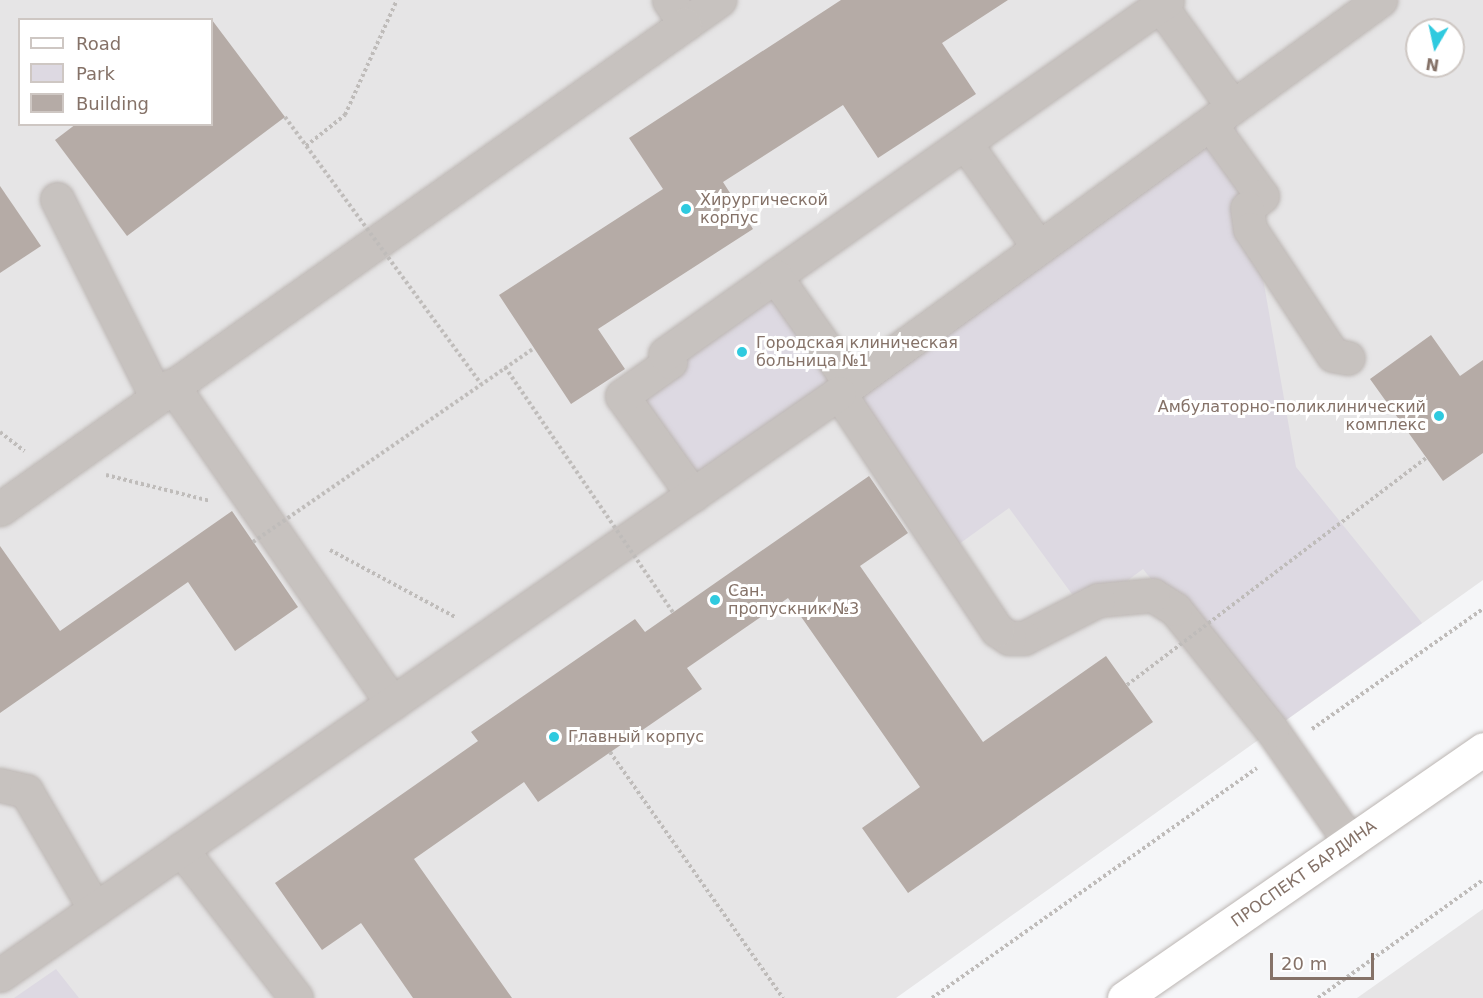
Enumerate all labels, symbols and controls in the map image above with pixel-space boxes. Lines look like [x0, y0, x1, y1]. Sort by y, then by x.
legend [18, 18, 213, 126]
north arrow [1405, 18, 1465, 78]
text: Road [76, 33, 121, 54]
text: N [1424, 54, 1441, 75]
text: Park [76, 63, 115, 84]
text: Building [76, 93, 149, 114]
place label: Хирургической корпус [700, 190, 828, 228]
marker: Хирургической корпус [677, 200, 695, 218]
place label: Городская клиническая больница №1 [756, 333, 958, 371]
marker: Городская клиническая больница №1 [733, 343, 751, 361]
place label: Амбулаторно-поликлинический комплекс [1158, 397, 1426, 435]
marker: Амбулаторно-поликлинический комплекс [1430, 407, 1448, 425]
place label: Сан. пропускник №3 [728, 581, 859, 619]
marker: Сан. пропускник №3 [706, 591, 724, 609]
place label: Главный корпус [568, 727, 704, 747]
marker: Главный корпус [545, 728, 563, 746]
street label: ПРОСПЕКТ БАРДИНА [1228, 817, 1380, 931]
scale bar [1273, 941, 1376, 979]
text: 20 m [1281, 953, 1327, 974]

